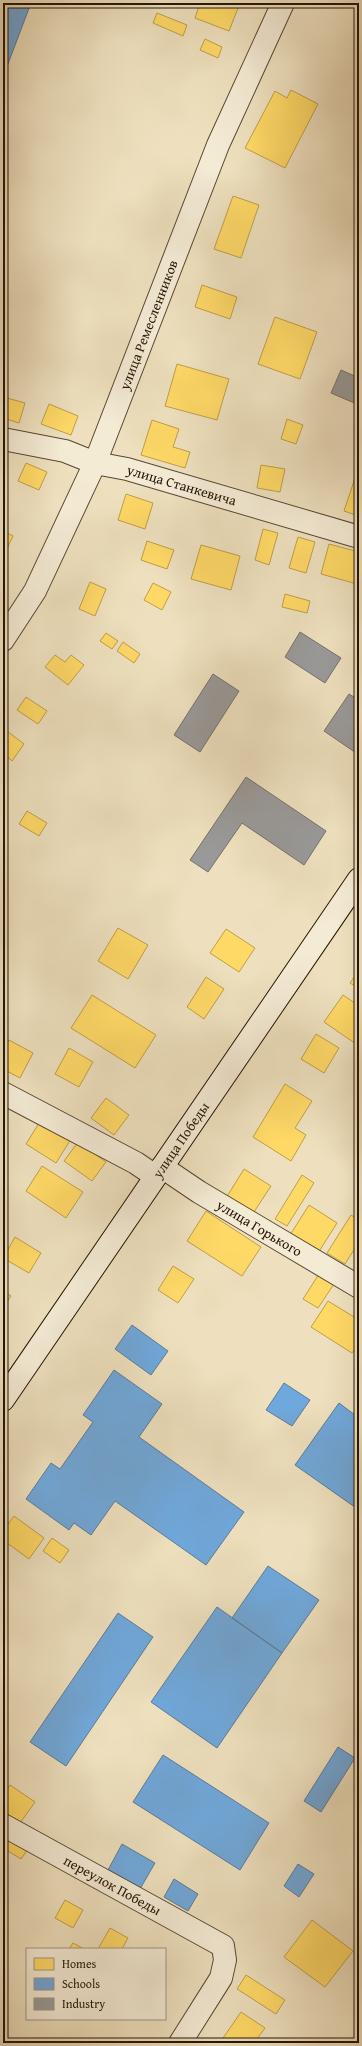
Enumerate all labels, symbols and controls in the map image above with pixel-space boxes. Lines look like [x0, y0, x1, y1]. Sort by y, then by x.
street label: улица Ремесленников [114, 257, 183, 394]
street label: улица Станкевича [124, 459, 239, 511]
street label: улица Победы [147, 1098, 214, 1183]
street label: улица Горького [212, 1194, 306, 1261]
street label: переулок Победы [60, 1850, 165, 1920]
legend [26, 1948, 166, 2020]
text: Homes [62, 1955, 97, 1972]
text: Schools [62, 1975, 100, 1992]
text: Industry [62, 1995, 105, 2012]

